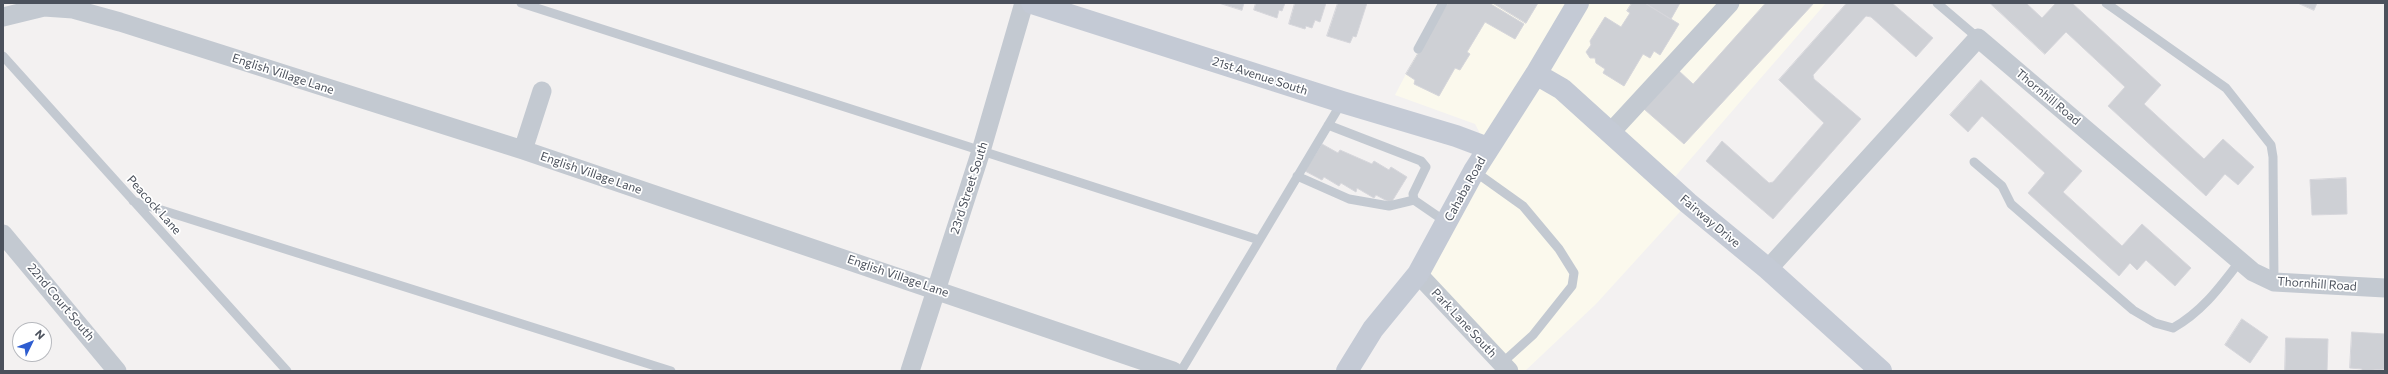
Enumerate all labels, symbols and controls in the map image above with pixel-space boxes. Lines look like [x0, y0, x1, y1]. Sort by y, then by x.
street label: English Village Lane [230, 51, 336, 97]
street label: 21st Avenue South [1210, 54, 1310, 98]
street label: Thornhill Road [2013, 66, 2083, 128]
street label: 23rd Street South [947, 140, 991, 236]
street label: English Village Lane [538, 149, 644, 197]
street label: Cahaba Road [1441, 154, 1489, 224]
street label: Peacock Lane [124, 173, 184, 237]
street label: Fairway Drive [1677, 192, 1743, 250]
street label: English Village Lane [845, 252, 951, 300]
street label: 22nd Court South [25, 261, 97, 343]
street label: Thornhill Road [2277, 274, 2357, 294]
street label: Park Lane South [1428, 286, 1500, 360]
north arrow [12, 322, 52, 362]
text: N [33, 327, 48, 342]

